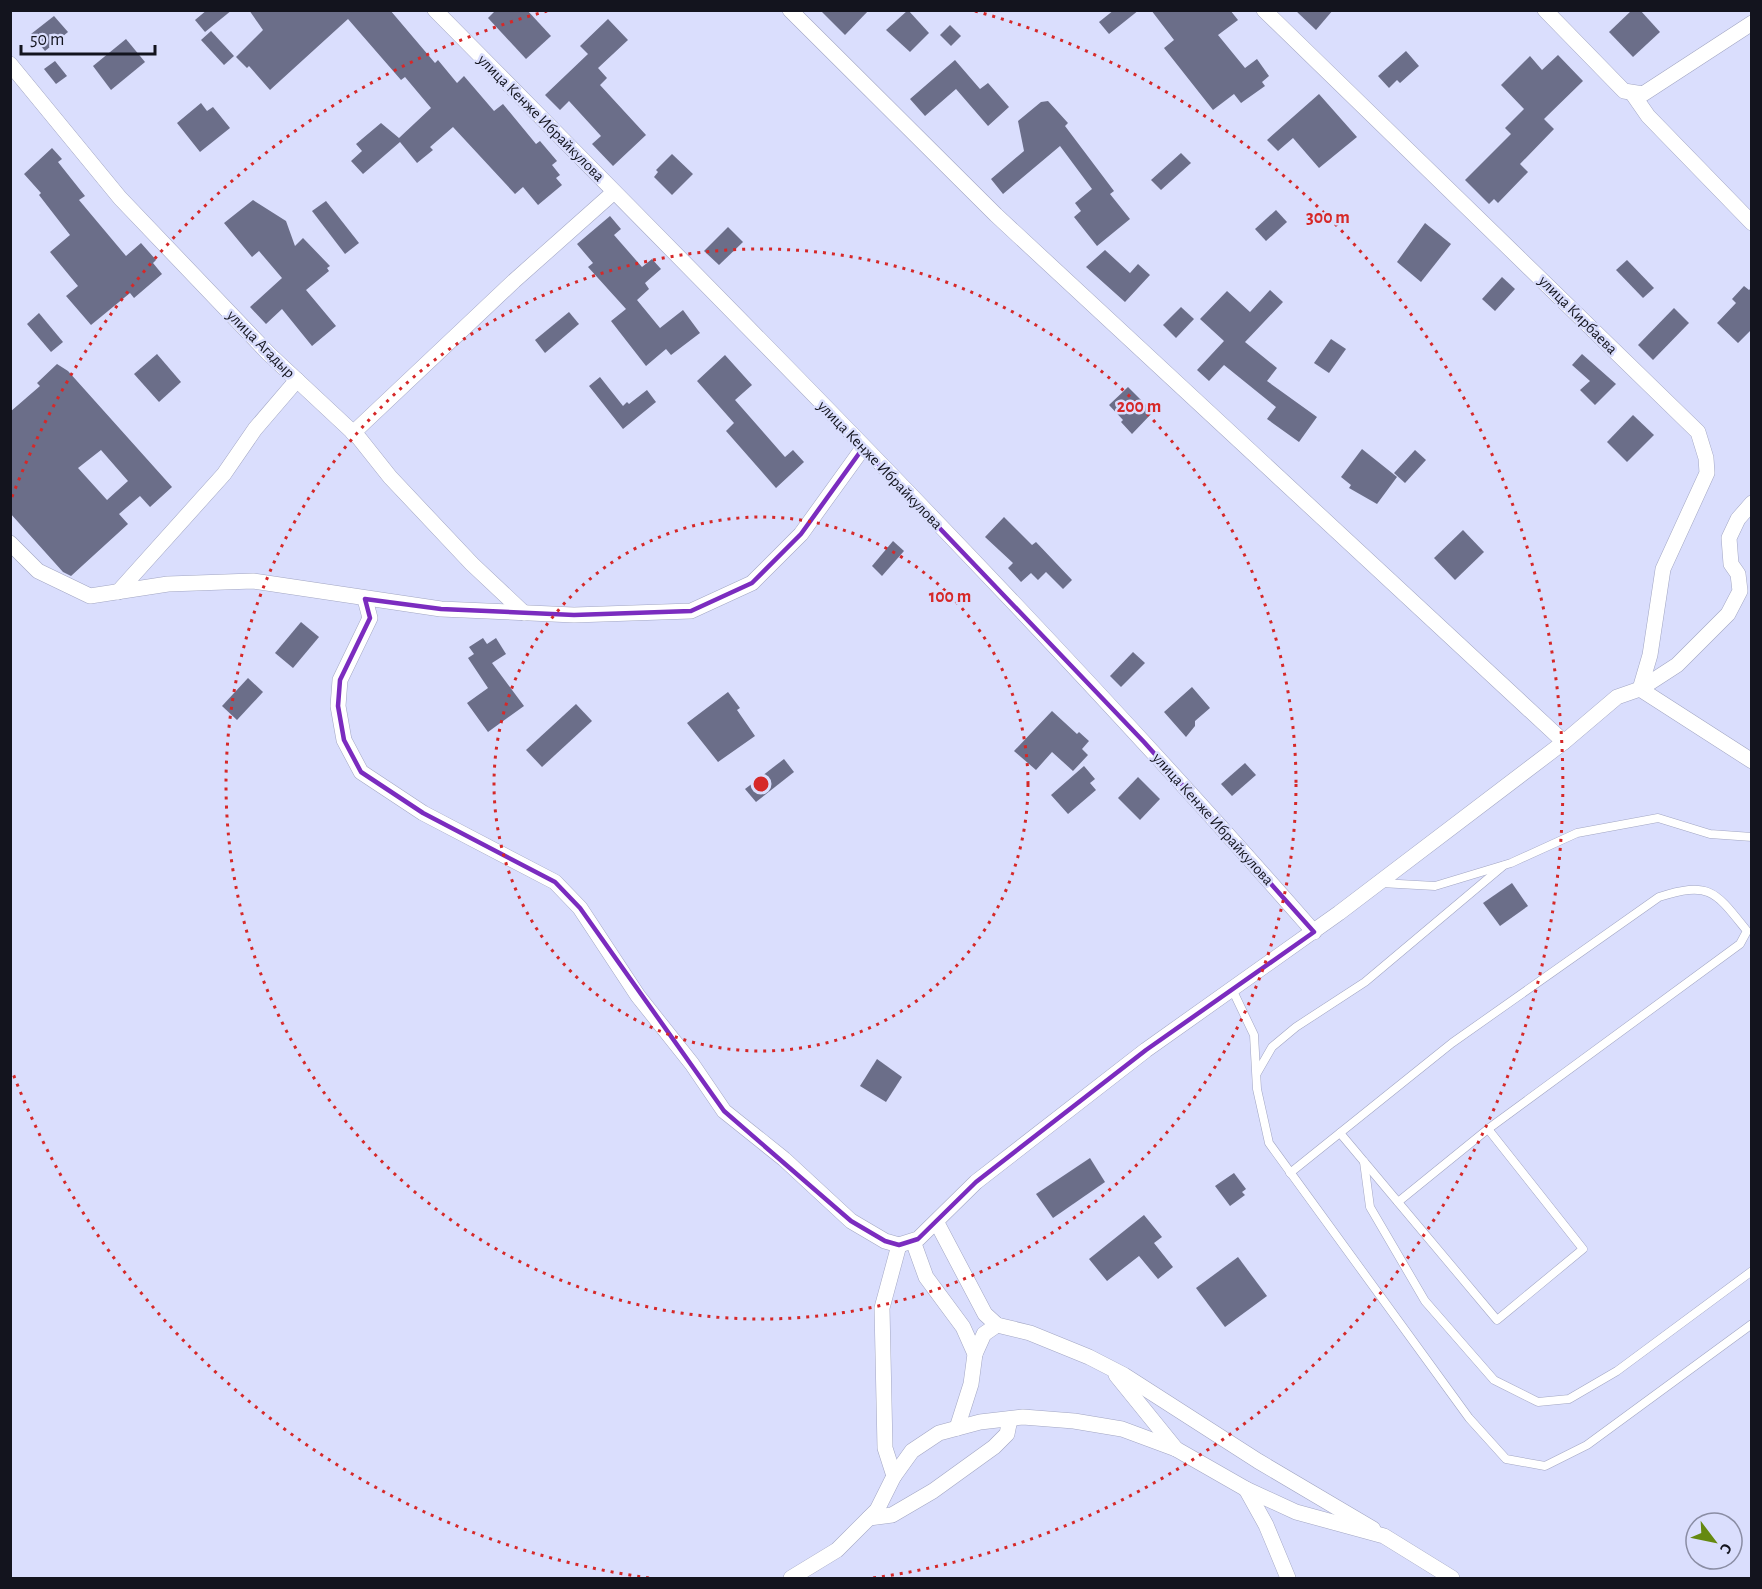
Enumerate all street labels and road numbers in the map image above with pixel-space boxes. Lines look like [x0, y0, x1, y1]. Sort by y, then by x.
street label: улица Кенже Ибрайкулова [473, 51, 607, 185]
street label: улица Кирбаева [1534, 272, 1620, 358]
street label: улица Агадыр [223, 306, 298, 382]
street label: улица Кенже Ибрайкулова [813, 397, 945, 533]
street label: улица Кенже Ибрайкулова [1148, 749, 1276, 889]

